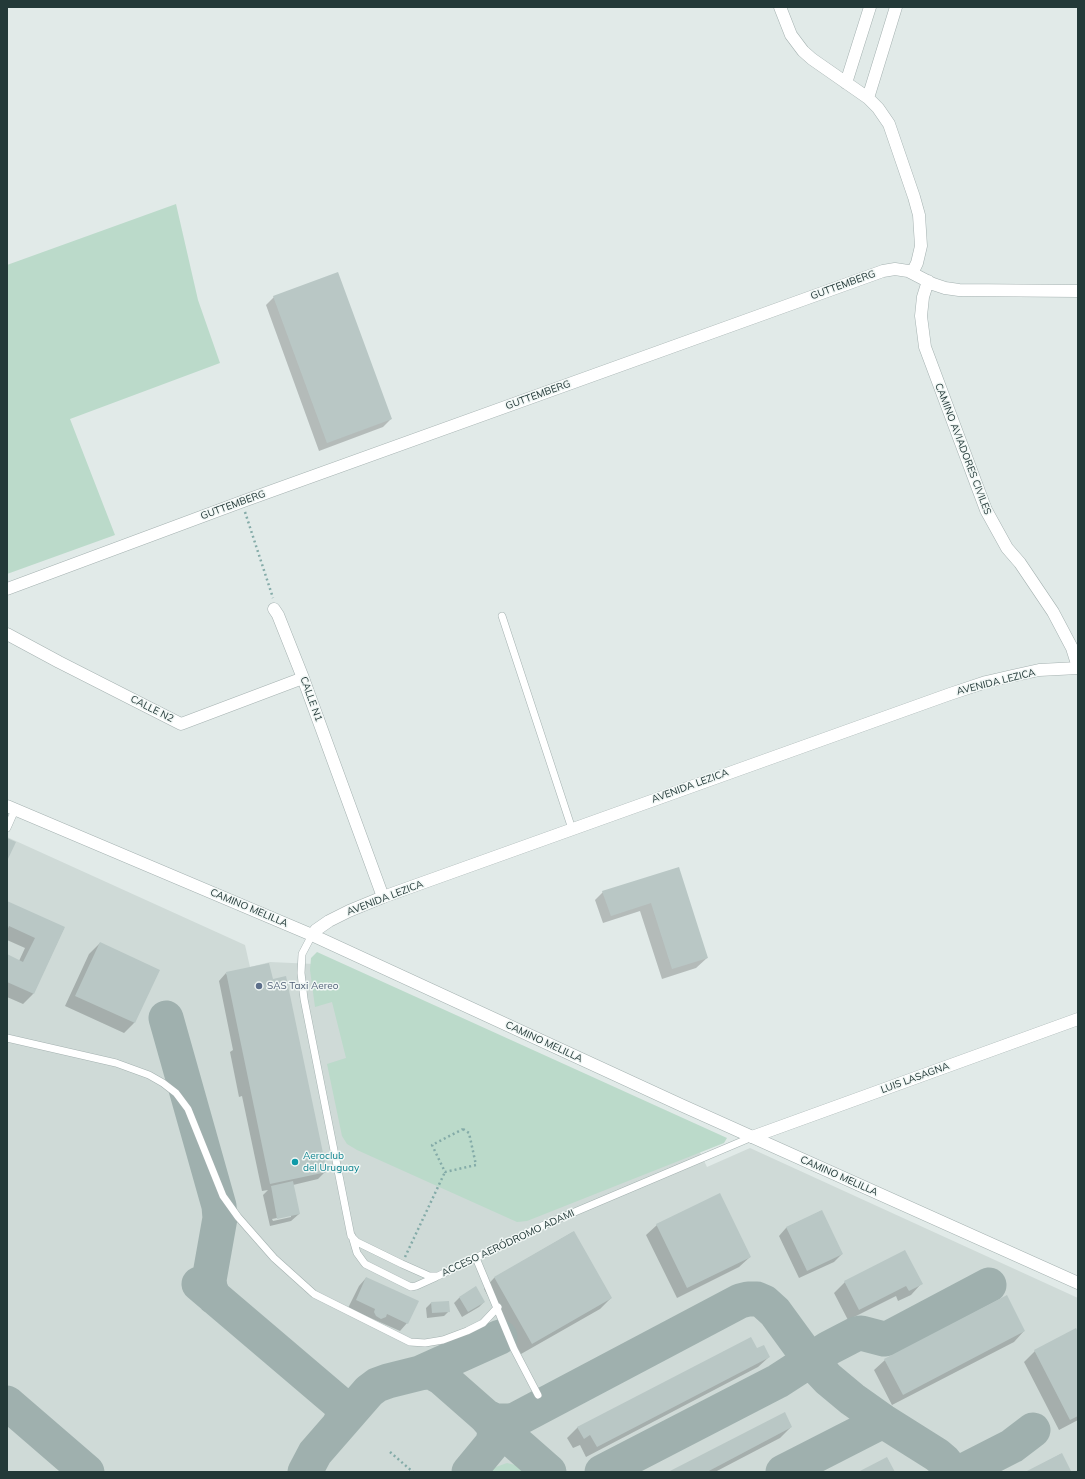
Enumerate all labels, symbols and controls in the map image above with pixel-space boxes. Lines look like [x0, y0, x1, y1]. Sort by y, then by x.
street label: GUTTEMBERG [809, 268, 877, 302]
street label: GUTTEMBERG [504, 378, 572, 412]
street label: CAMINO AVIADORES CIVILES [932, 382, 994, 516]
street label: GUTTEMBERG [199, 488, 267, 522]
street label: AVENIDA LEZICA [955, 666, 1037, 698]
street label: CALLE N1 [297, 675, 325, 723]
street label: CALLE N2 [128, 693, 176, 725]
street label: AVENIDA LEZICA [650, 767, 730, 805]
street label: AVENIDA LEZICA [345, 878, 425, 918]
street label: CAMINO MELILLA [208, 886, 290, 930]
place label: SAS Taxi Aereo [267, 980, 338, 992]
marker: SAS Taxi Aereo [254, 981, 264, 991]
street label: CAMINO MELILLA [504, 1019, 584, 1065]
street label: LUIS LASAGNA [879, 1060, 951, 1096]
place label: Aeroclub del Uruguay [303, 1150, 359, 1174]
street label: CAMINO MELILLA [798, 1154, 880, 1198]
marker: Aeroclub del Uruguay [290, 1157, 300, 1167]
street label: ACCESO AERÓDROMO ADAMI [440, 1207, 576, 1279]

